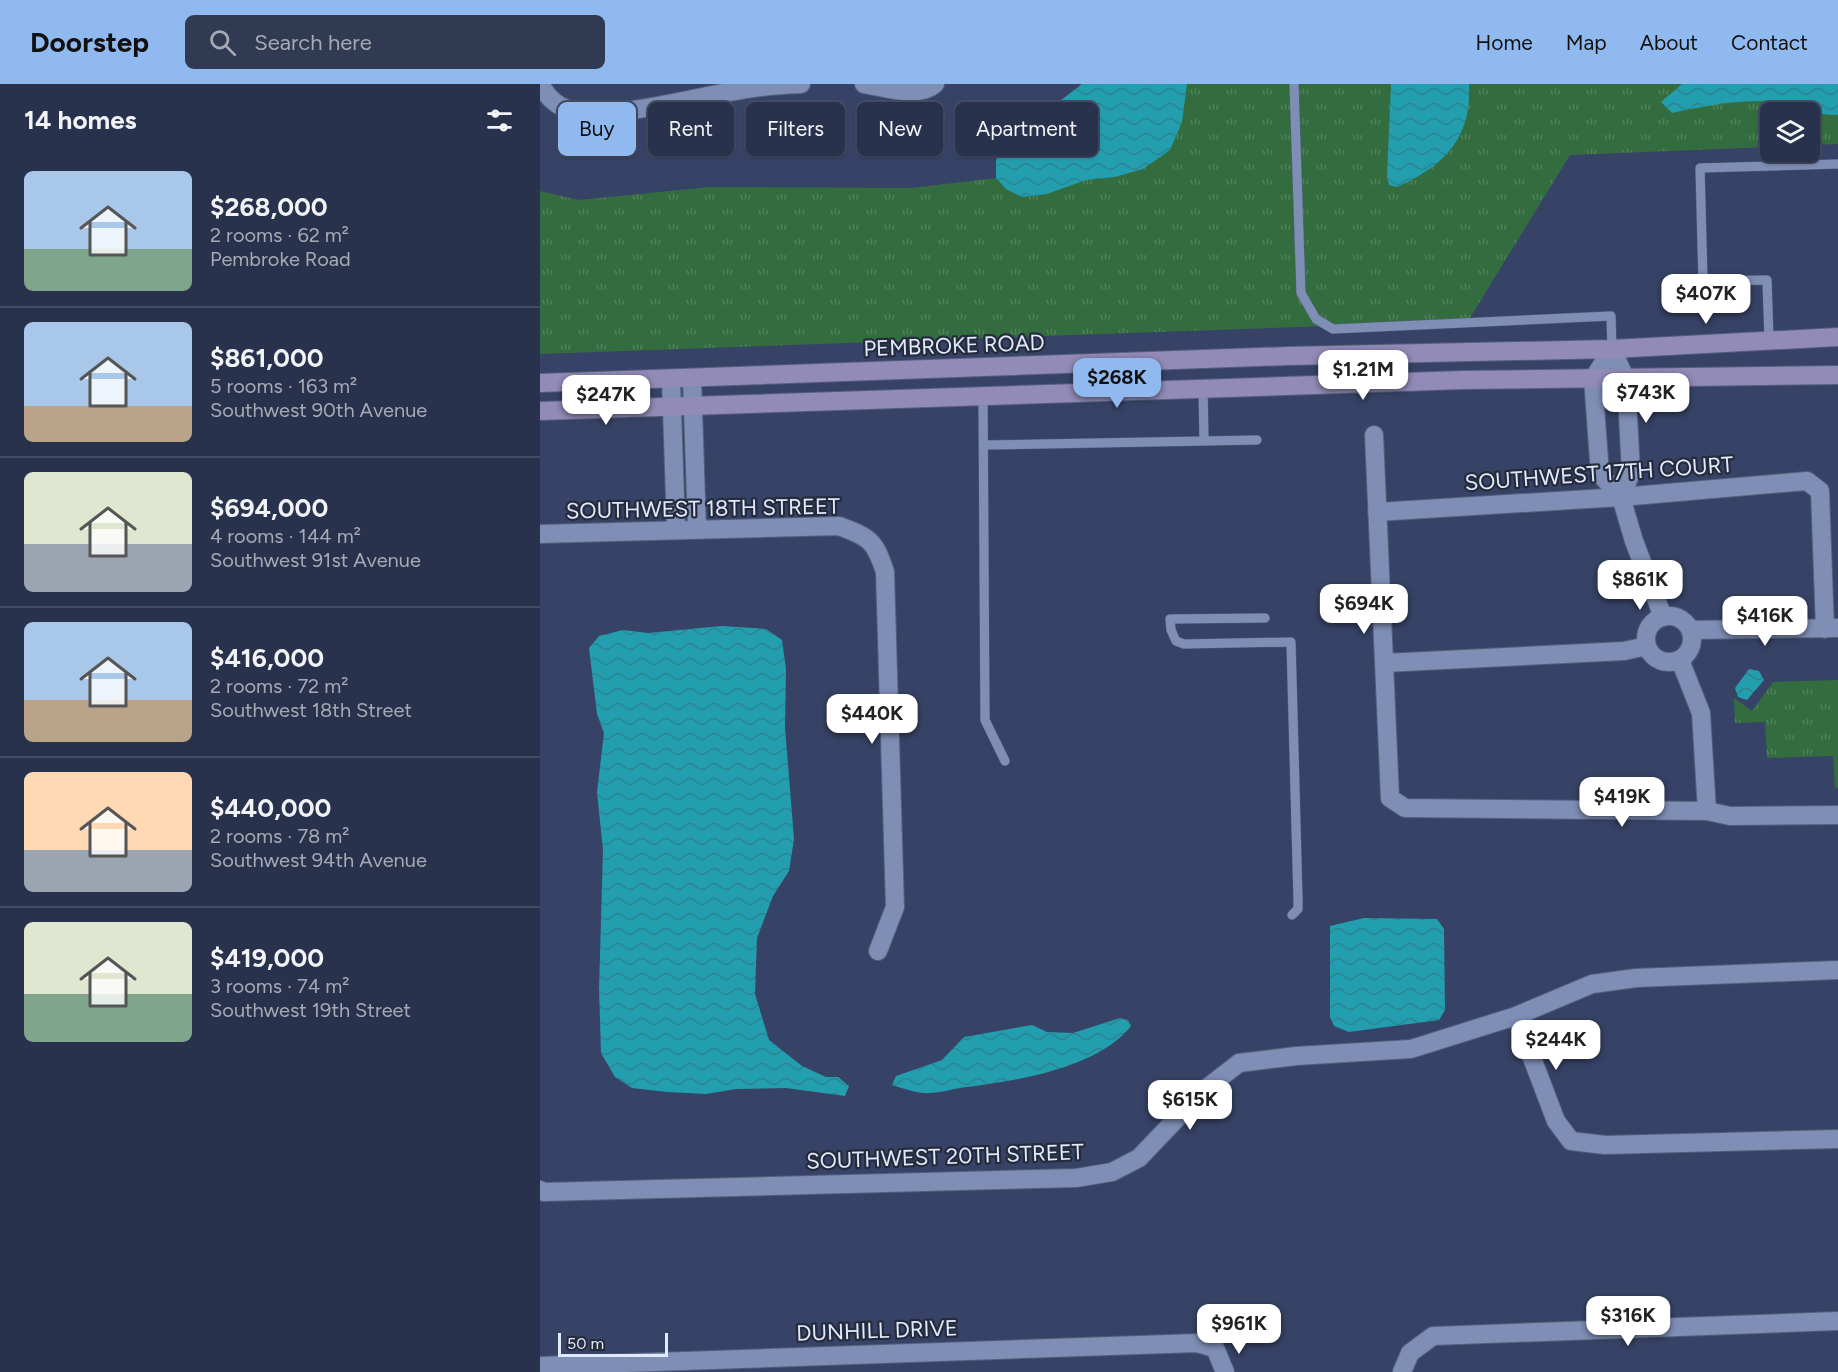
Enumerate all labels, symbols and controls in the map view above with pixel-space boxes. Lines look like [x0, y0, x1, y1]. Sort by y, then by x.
search box [185, 15, 605, 69]
text: Doorstep [30, 25, 149, 59]
icon: search [206, 26, 239, 59]
text: Search here [254, 29, 372, 56]
text: Home [1476, 30, 1533, 55]
text: Map [1566, 30, 1607, 55]
text: About [1640, 30, 1698, 55]
text: Contact [1731, 30, 1808, 55]
chip: Buy [558, 102, 636, 156]
chip: Rent [648, 102, 734, 156]
chip: Filters [746, 102, 845, 156]
chip: New [857, 102, 943, 156]
chip: Apartment [955, 102, 1098, 156]
map controls [1760, 102, 1820, 162]
button: layers [1760, 102, 1820, 162]
text: 14 homes [24, 104, 137, 136]
icon: filters [483, 104, 516, 137]
text: $268,000 [210, 191, 328, 223]
icon: home [72, 195, 144, 267]
text: 2 rooms · 62 m² [210, 223, 349, 247]
text: Pembroke Road [210, 247, 351, 271]
pin: $407K [1664, 274, 1748, 325]
text: $407K [1675, 281, 1737, 305]
street label: PEMBROKE ROAD [863, 329, 1045, 362]
text: $861,000 [210, 342, 324, 374]
icon: home [72, 346, 144, 418]
pin: $1.21M [1314, 350, 1412, 401]
text: $1.21M [1332, 357, 1394, 381]
pin: $268K [1075, 358, 1159, 409]
text: $268K [1087, 365, 1147, 389]
pin: $743K [1604, 373, 1688, 424]
text: 5 rooms · 163 m² [210, 374, 357, 398]
pin: $247K [564, 375, 648, 426]
text: $743K [1616, 380, 1676, 404]
text: $247K [576, 382, 636, 406]
text: Southwest 90th Avenue [210, 398, 427, 422]
street label: SOUTHWEST 17TH COURT [1464, 451, 1734, 496]
text: $694,000 [210, 492, 328, 524]
street label: SOUTHWEST 18TH STREET [566, 493, 840, 524]
icon: home [72, 496, 144, 568]
text: 4 rooms · 144 m² [210, 524, 361, 548]
text: Southwest 91st Avenue [210, 548, 421, 572]
pin: $861K [1598, 560, 1682, 611]
text: $861K [1612, 567, 1668, 591]
pin: $694K [1322, 584, 1406, 635]
text: $694K [1334, 591, 1394, 615]
pin: $416K [1723, 596, 1807, 647]
text: $416K [1736, 603, 1794, 627]
text: $416,000 [210, 642, 324, 674]
icon: home [72, 646, 144, 718]
text: 2 rooms · 72 m² [210, 674, 348, 698]
pin: $440K [830, 694, 914, 745]
text: Southwest 18th Street [210, 698, 412, 722]
text: $440K [841, 701, 903, 725]
pin: $419K [1580, 777, 1664, 828]
text: $419K [1593, 784, 1651, 808]
text: $440,000 [210, 792, 331, 824]
icon: home [72, 796, 144, 868]
text: 2 rooms · 78 m² [210, 824, 350, 848]
text: Southwest 94th Avenue [210, 848, 427, 872]
text: $419,000 [210, 942, 324, 974]
icon: home [72, 946, 144, 1018]
text: 3 rooms · 74 m² [210, 974, 349, 998]
text: Southwest 19th Street [210, 998, 411, 1022]
pin: $244K [1514, 1020, 1598, 1071]
text: $244K [1525, 1027, 1587, 1051]
pin: $615K [1148, 1080, 1232, 1131]
text: $615K [1162, 1087, 1218, 1111]
street label: SOUTHWEST 20TH STREET [806, 1138, 1084, 1175]
pin: $316K [1586, 1296, 1670, 1347]
text: $316K [1600, 1303, 1656, 1327]
pin: $961K [1197, 1304, 1281, 1355]
text: $961K [1211, 1311, 1267, 1335]
street label: DUNHILL DRIVE [796, 1314, 958, 1347]
scale bar [558, 1330, 668, 1358]
text: 50 m [567, 1334, 604, 1353]

